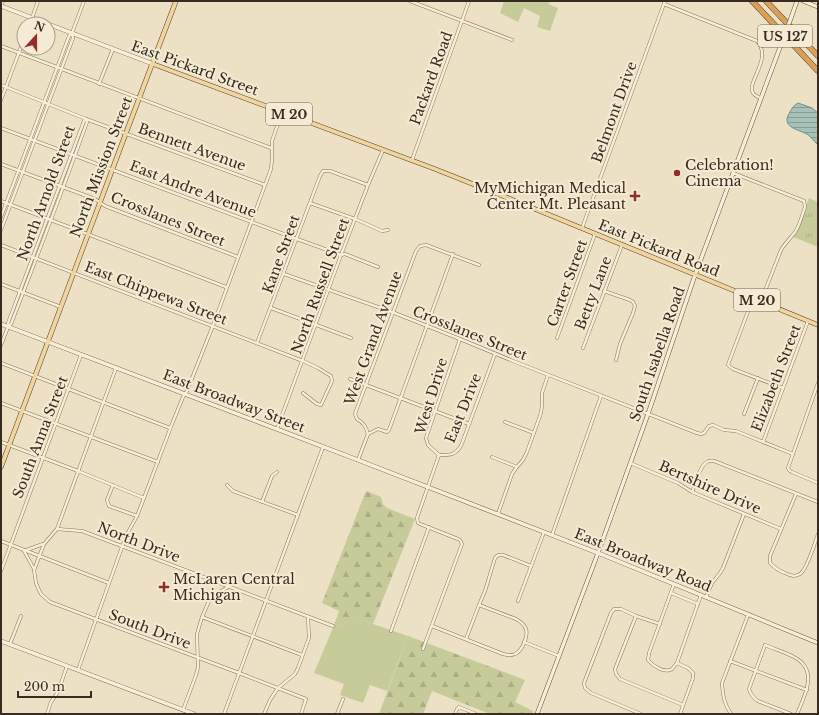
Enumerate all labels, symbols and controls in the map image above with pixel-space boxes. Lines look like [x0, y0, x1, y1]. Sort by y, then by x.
north arrow [16, 16, 56, 56]
text: N [32, 18, 48, 35]
road number: US 127 [758, 25, 812, 47]
street label: Packard Road [406, 28, 456, 127]
street label: East Pickard Street [129, 37, 262, 100]
street label: Belmont Drive [587, 59, 641, 165]
street label: North Mission Street [66, 93, 136, 240]
road number: M 20 [266, 103, 312, 125]
street label: Bennett Avenue [136, 119, 248, 175]
street label: North Arnold Street [13, 122, 79, 263]
place label: Celebration! Cinema [685, 156, 774, 190]
street label: East Andre Avenue [127, 157, 259, 221]
marker: Celebration! Cinema [672, 168, 682, 178]
place label: MyMichigan Medical Center Mt. Pleasant [474, 179, 627, 213]
street label: Crosslanes Street [108, 188, 229, 250]
marker: MyMichigan Medical Center Mt. Pleasant [629, 190, 641, 202]
street label: Kane Street [258, 212, 304, 296]
street label: North Russell Street [287, 215, 353, 356]
street label: East Pickard Road [596, 215, 723, 281]
street label: Carter Street [543, 236, 591, 329]
street label: Betty Lane [571, 254, 615, 332]
street label: East Chippewa Street [82, 257, 231, 329]
street label: West Grand Avenue [340, 268, 406, 409]
street label: South Isabella Road [625, 284, 689, 424]
road number: M 20 [734, 289, 780, 311]
street label: Crosslanes Street [410, 302, 531, 364]
street label: Elizabeth Street [747, 321, 805, 434]
street label: West Drive [411, 356, 451, 437]
street label: East Broadway Street [160, 366, 308, 437]
street label: East Drive [441, 371, 485, 445]
street label: South Anna Street [8, 373, 72, 501]
street label: Bertshire Drive [656, 456, 764, 518]
street label: North Drive [95, 518, 183, 566]
street label: East Broadway Road [572, 524, 715, 596]
place label: McLaren Central Michigan [173, 570, 295, 604]
marker: McLaren Central Michigan [158, 581, 170, 593]
street label: South Drive [106, 605, 194, 653]
scale bar [18, 673, 91, 699]
text: 200 m [24, 679, 65, 694]

